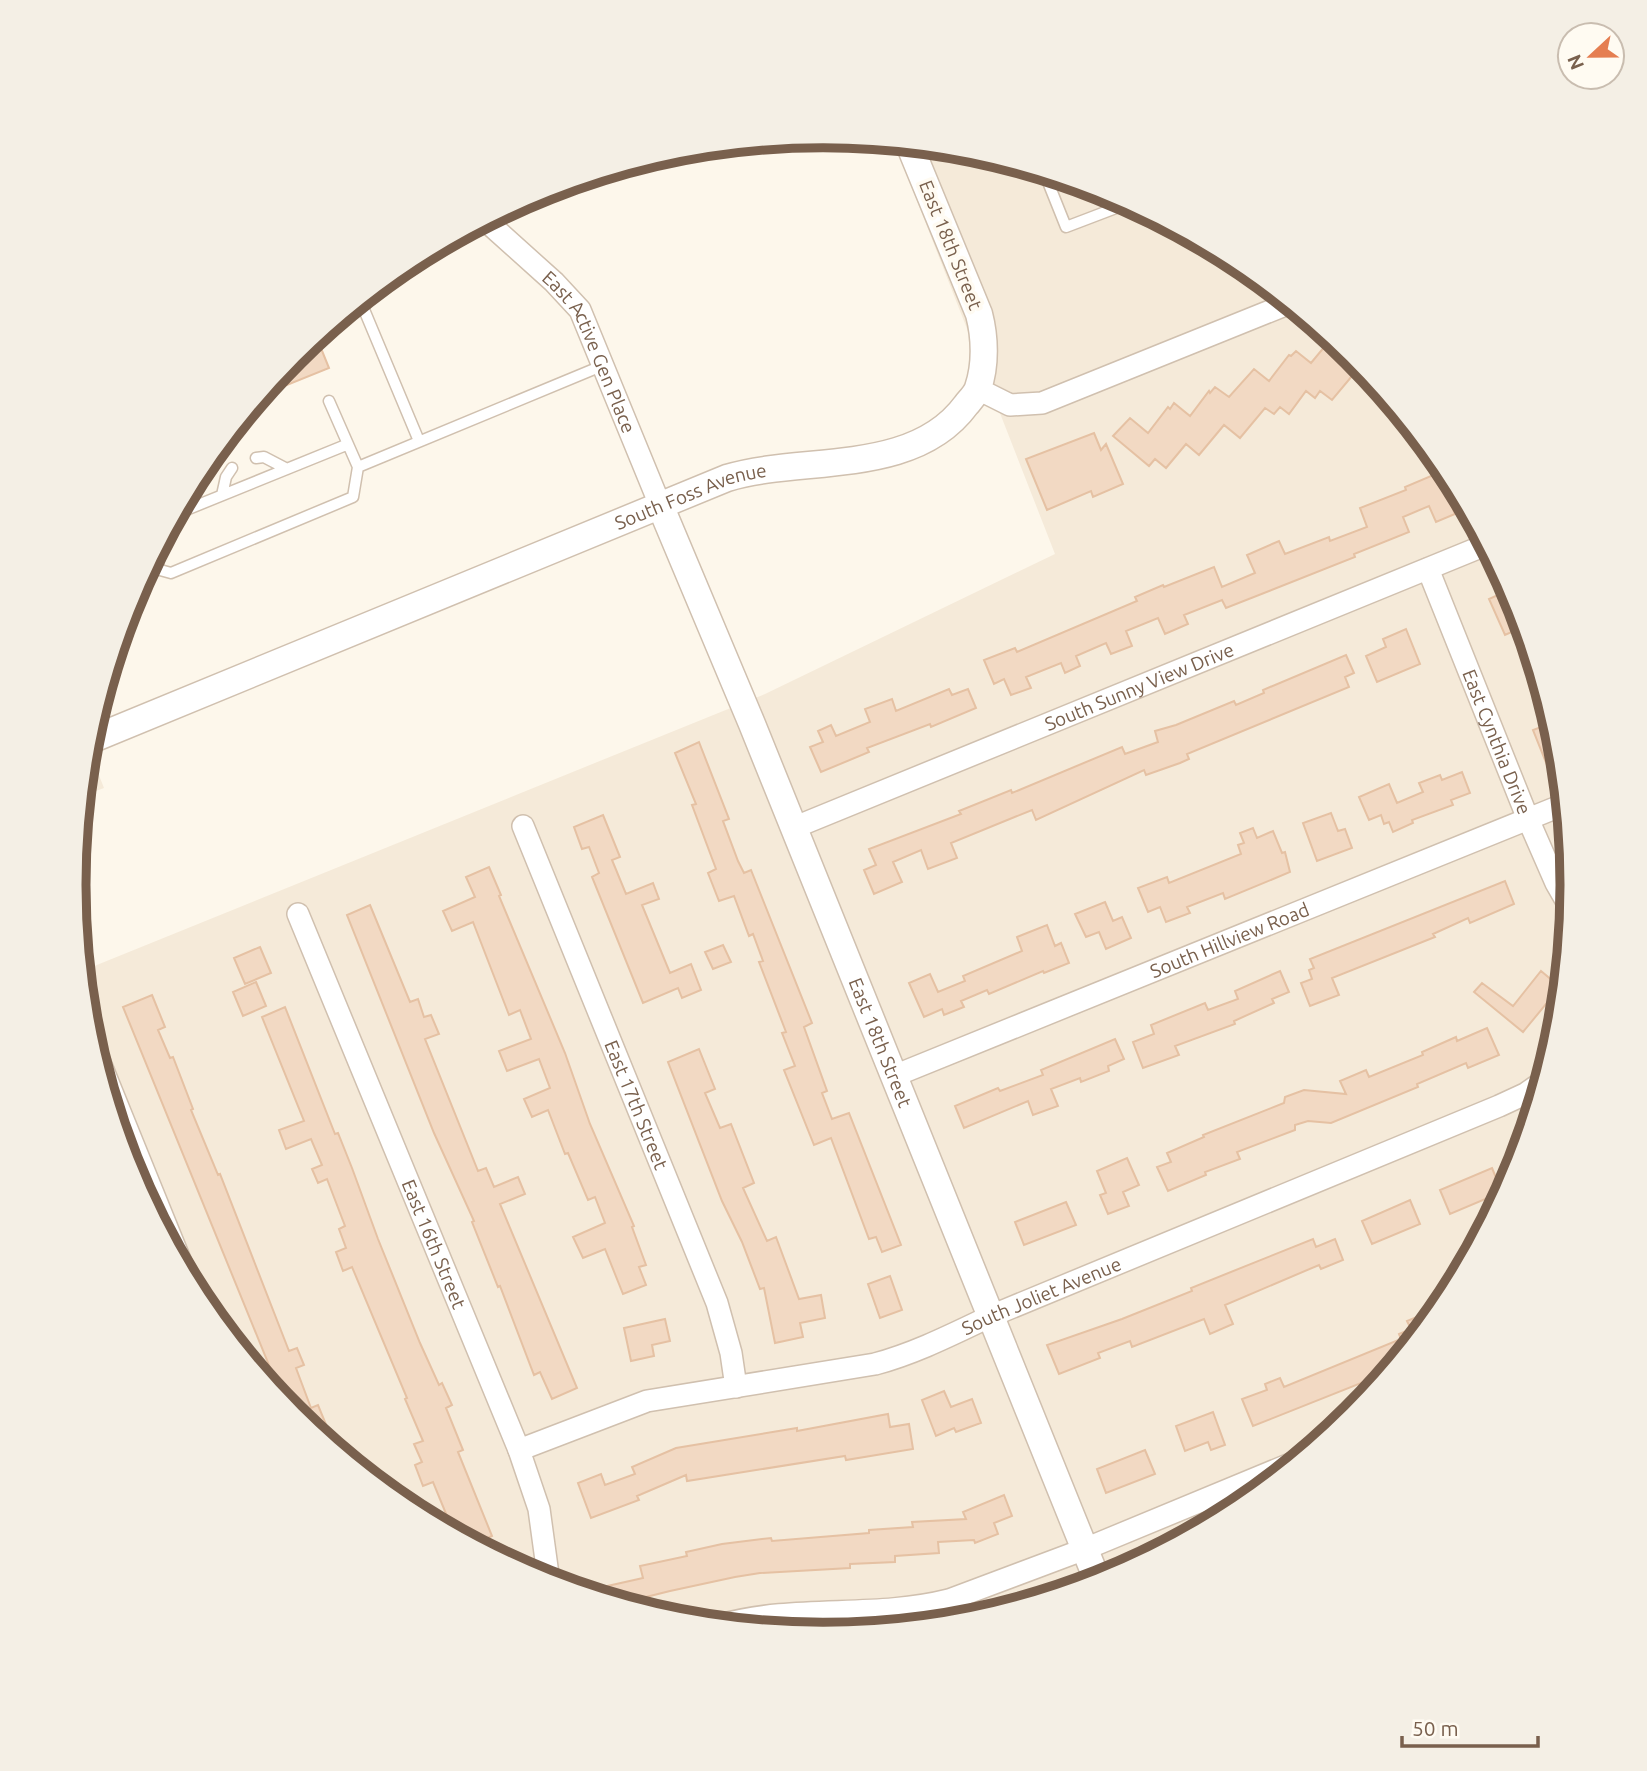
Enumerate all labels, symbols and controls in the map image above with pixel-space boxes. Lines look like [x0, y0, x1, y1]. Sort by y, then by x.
north arrow [1556, 21, 1626, 91]
text: N [1562, 52, 1588, 73]
street label: East 18th Street [915, 177, 987, 313]
street label: East Active Gen Place [538, 266, 640, 436]
street label: South Foss Avenue [612, 459, 768, 534]
street label: South Sunny View Drive [1041, 638, 1237, 735]
street label: East Cynthia Drive [1458, 666, 1536, 817]
street label: South Hillview Road [1147, 898, 1312, 982]
street label: East 18th Street [844, 975, 917, 1111]
street label: East 17th Street [600, 1037, 673, 1173]
street label: East 16th Street [398, 1176, 471, 1312]
street label: South Joliet Avenue [958, 1252, 1124, 1339]
scale bar [1402, 1704, 1538, 1748]
text: 50 m [1412, 1716, 1459, 1740]

